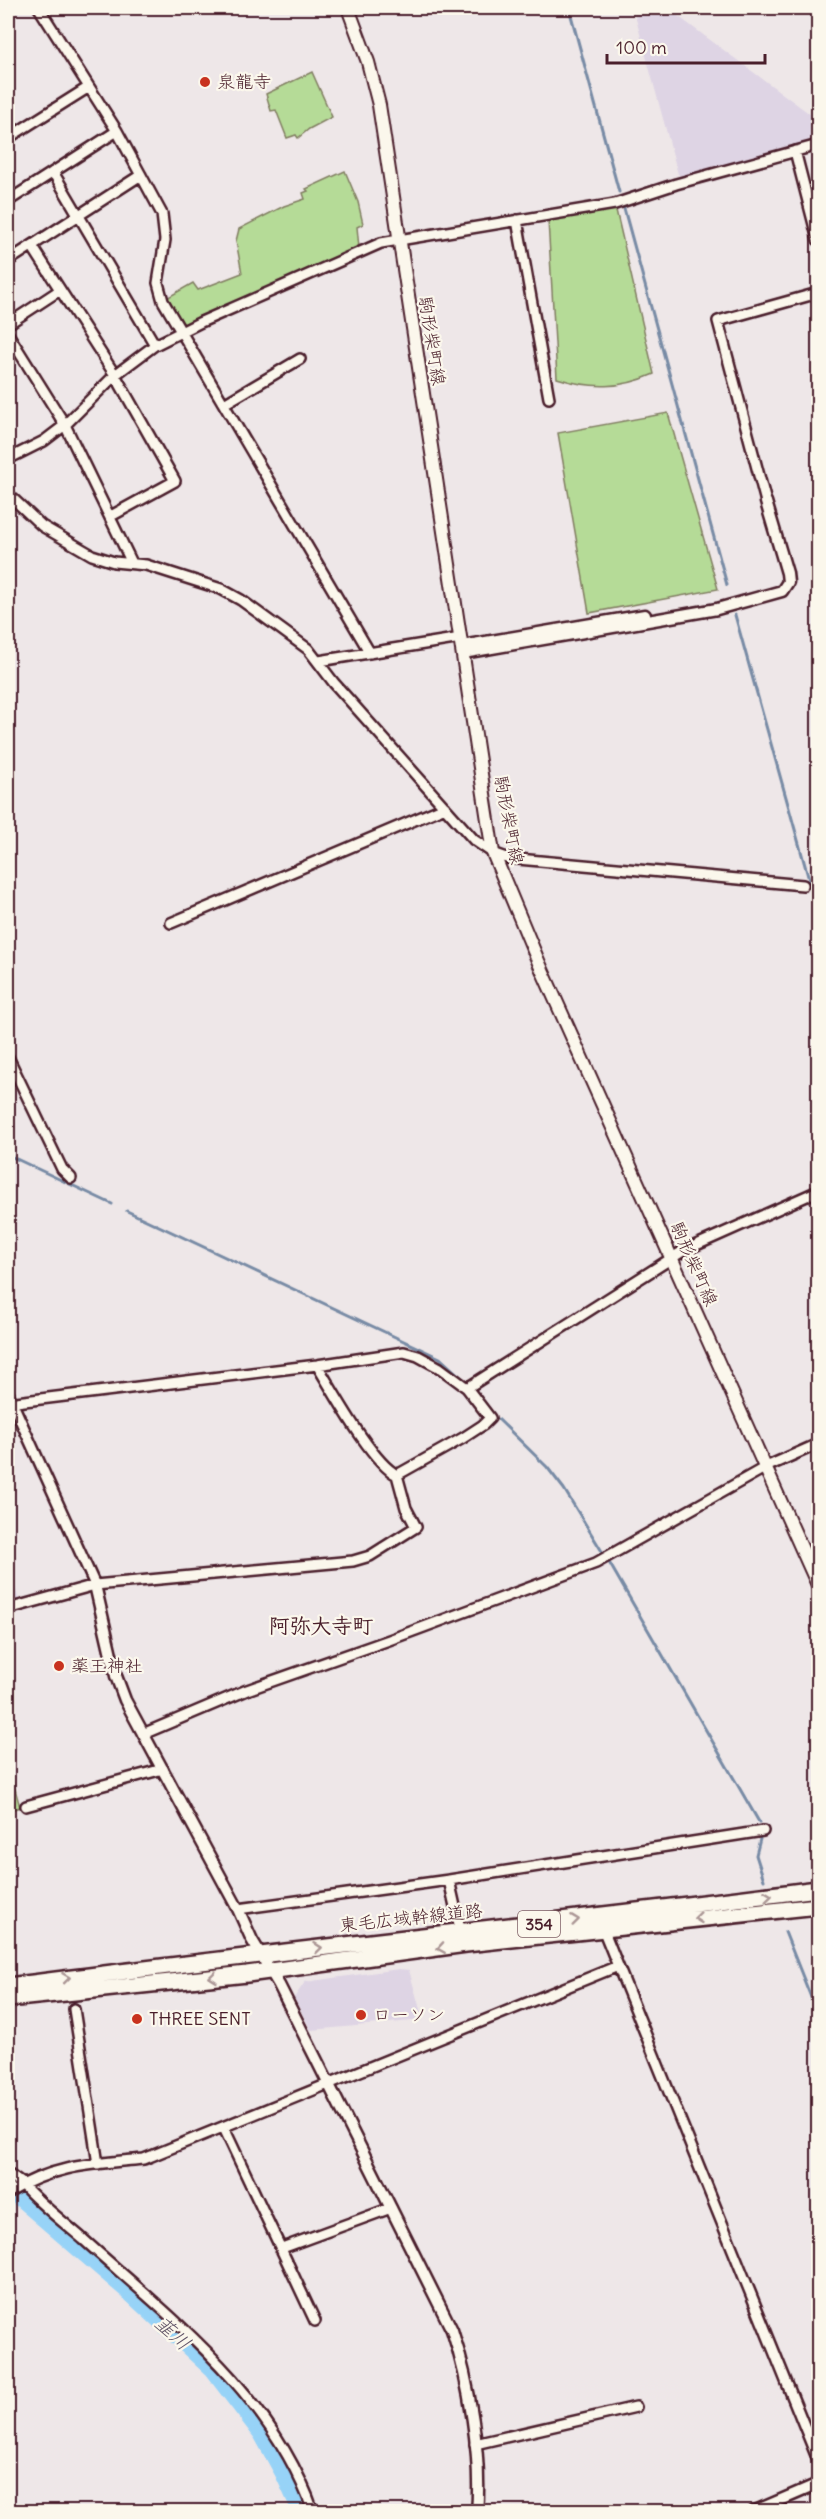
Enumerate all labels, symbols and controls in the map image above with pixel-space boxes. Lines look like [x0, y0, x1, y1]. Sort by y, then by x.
scale bar [607, 27, 764, 65]
text: 100 m [616, 36, 667, 59]
place label: 泉龍寺 [217, 70, 271, 93]
marker: 泉龍寺 [198, 75, 212, 89]
street label: 駒形柴町線 [414, 295, 451, 387]
street label: 駒形柴町線 [490, 774, 529, 866]
street label: 駒形柴町線 [666, 1218, 723, 1310]
district label: 阿弥大寺町 [269, 1612, 374, 1639]
place label: 薬王神社 [71, 1654, 143, 1677]
marker: 薬王神社 [52, 1659, 66, 1673]
one-way arrow [763, 1890, 773, 1902]
street label: 東毛広域幹線道路 [338, 1899, 484, 1936]
road number: 354 [518, 1911, 560, 1937]
one-way arrow [693, 1911, 702, 1923]
one-way arrow [570, 1914, 579, 1926]
one-way arrow [314, 1942, 323, 1955]
one-way arrow [437, 1942, 446, 1954]
one-way arrow [208, 1970, 217, 1983]
one-way arrow [61, 1973, 70, 1985]
place label: ローソン [373, 2003, 445, 2026]
place label: THREE SENT [149, 2007, 251, 2030]
marker: ローソン [354, 2008, 368, 2022]
marker: THREE SENT [130, 2012, 144, 2026]
water label: 韮川 [150, 2310, 197, 2355]

